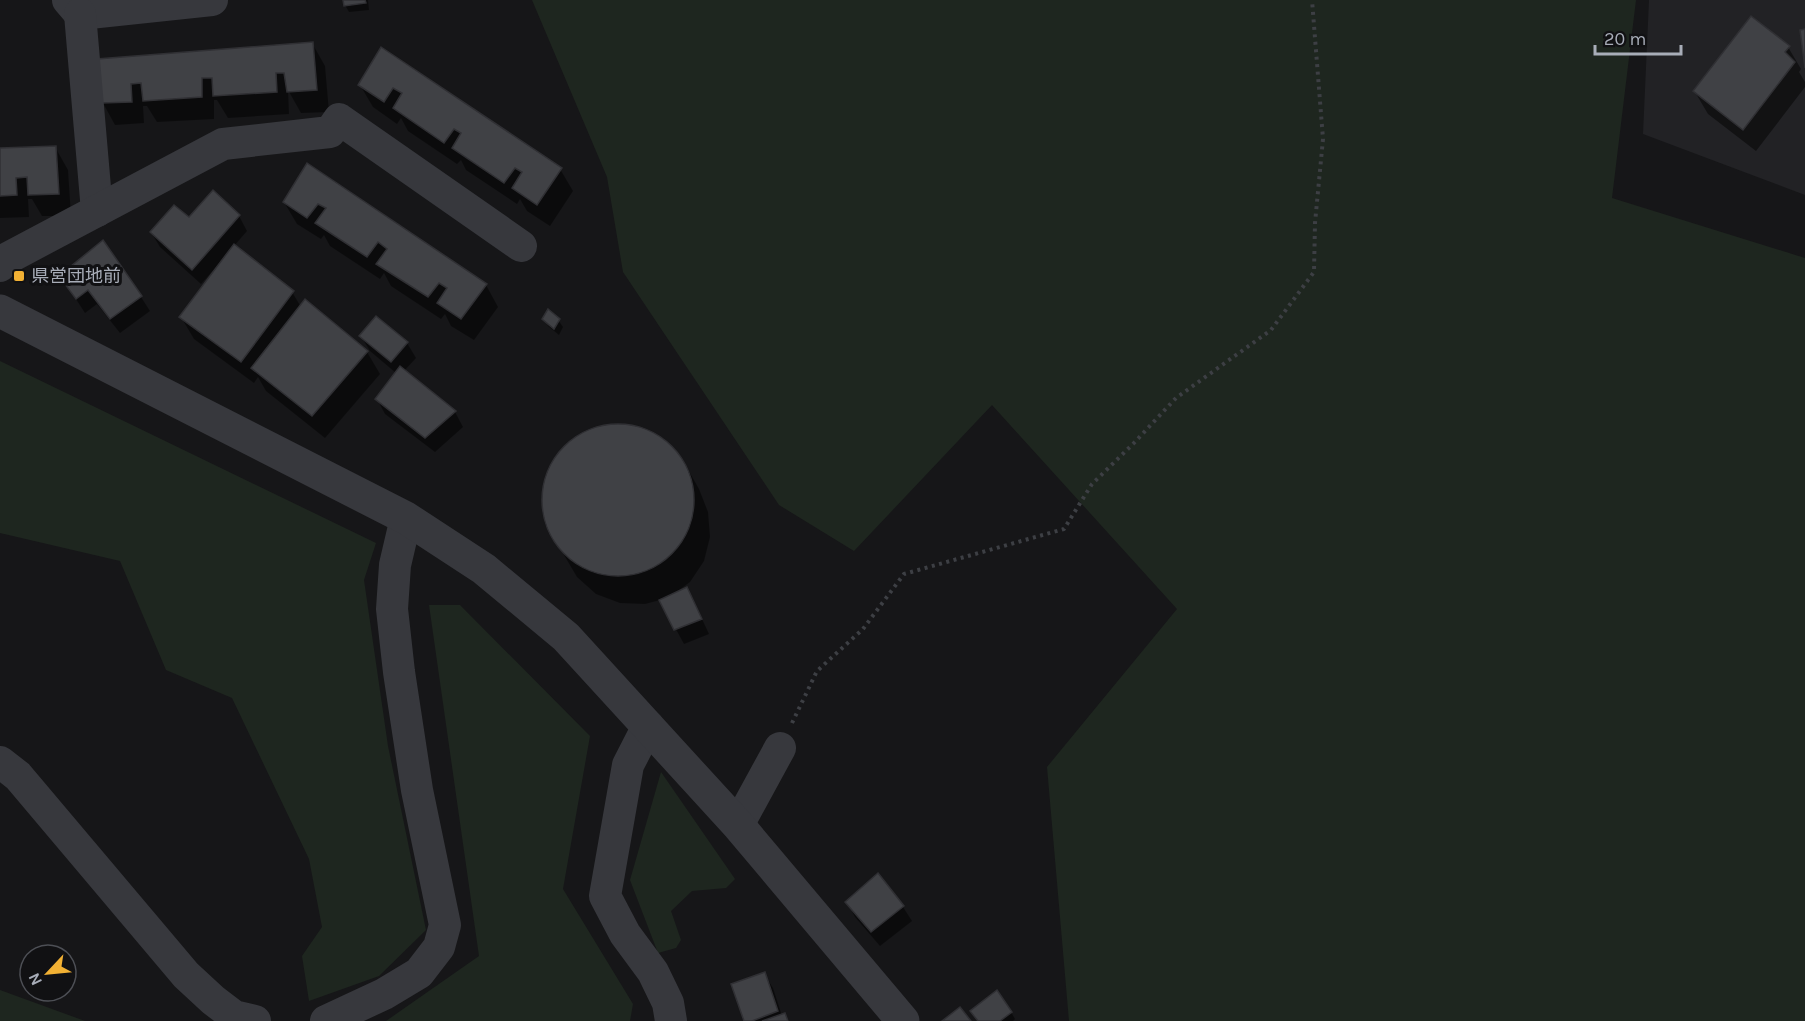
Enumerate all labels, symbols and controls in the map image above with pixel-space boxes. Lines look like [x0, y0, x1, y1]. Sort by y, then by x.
scale bar [1595, 18, 1680, 56]
text: 20 m [1604, 28, 1646, 50]
place label: 県営団地前 [31, 265, 121, 287]
marker: 県営団地前 [12, 269, 26, 283]
north arrow [18, 943, 78, 1003]
text: N [24, 970, 46, 989]

